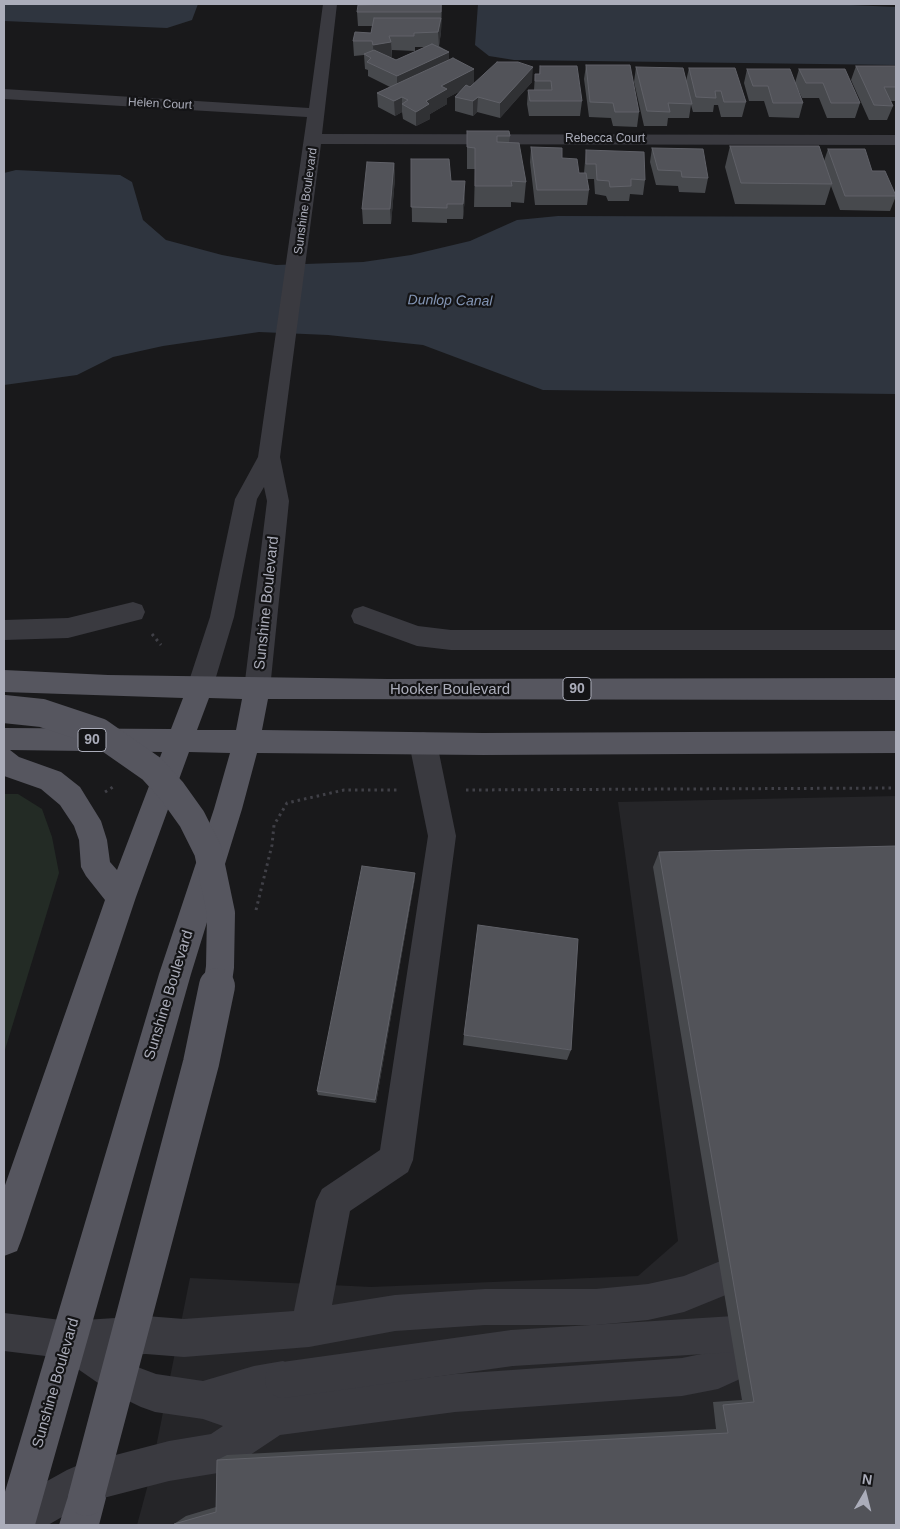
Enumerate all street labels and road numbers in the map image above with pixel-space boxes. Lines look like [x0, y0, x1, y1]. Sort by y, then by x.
street label: Helen Court [128, 95, 192, 113]
street label: Rebecca Court [565, 132, 645, 146]
street label: Sunshine Boulevard [291, 147, 321, 255]
street label: Sunshine Boulevard [251, 535, 283, 671]
road number: 90 [563, 678, 591, 701]
street label: Hooker Boulevard [390, 681, 510, 699]
road number: 90 [78, 728, 106, 752]
street label: Sunshine Boulevard [141, 928, 197, 1062]
street label: Sunshine Boulevard [29, 1316, 83, 1450]

